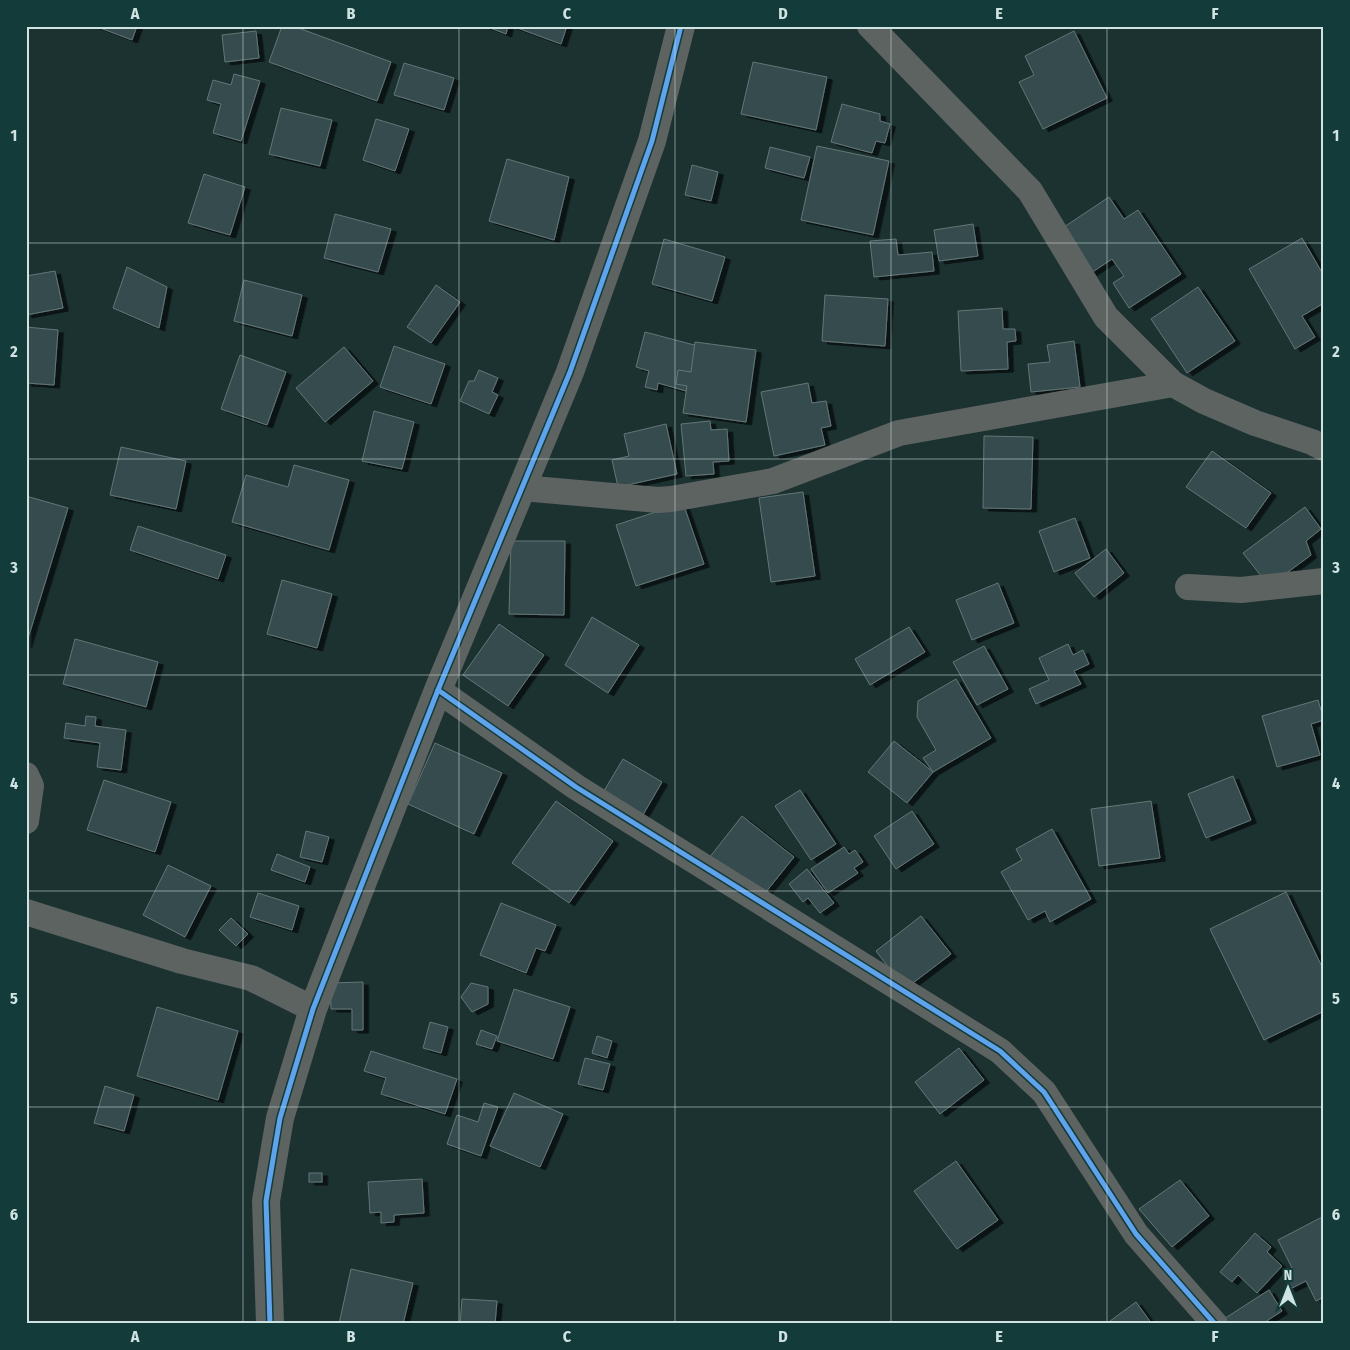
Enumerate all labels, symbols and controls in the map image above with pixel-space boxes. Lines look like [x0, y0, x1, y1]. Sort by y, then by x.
text: A [130, 4, 140, 23]
text: B [347, 4, 356, 23]
text: C [563, 4, 572, 23]
text: D [778, 4, 788, 23]
text: E [995, 4, 1003, 23]
text: F [1211, 4, 1219, 23]
text: 1 [11, 126, 17, 145]
text: 1 [1333, 126, 1339, 145]
text: 2 [9, 342, 18, 361]
text: 2 [1331, 342, 1340, 361]
text: 3 [9, 558, 18, 577]
text: 3 [1331, 558, 1340, 577]
text: 4 [10, 774, 18, 793]
text: 4 [1332, 774, 1340, 793]
text: 5 [10, 989, 18, 1008]
text: 5 [1332, 989, 1340, 1008]
text: 6 [10, 1205, 18, 1224]
text: 6 [1332, 1205, 1340, 1224]
north arrow [1262, 1262, 1312, 1312]
text: N [1284, 1267, 1292, 1284]
text: A [130, 1327, 140, 1346]
text: B [347, 1327, 356, 1346]
text: C [563, 1327, 572, 1346]
text: D [778, 1327, 788, 1346]
text: E [995, 1327, 1003, 1346]
text: F [1211, 1327, 1219, 1346]

